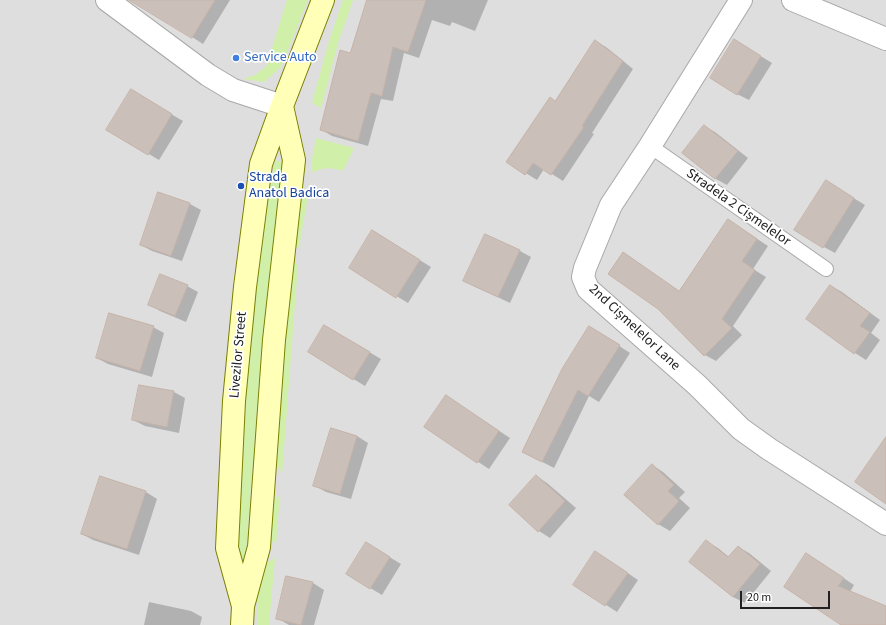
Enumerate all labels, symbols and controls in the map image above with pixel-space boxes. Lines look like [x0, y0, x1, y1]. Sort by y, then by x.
place label: Service Auto [244, 50, 317, 66]
marker: Service Auto [231, 53, 241, 63]
street label: Stradela 2 Cișmelelor [683, 166, 793, 250]
place label: Strada Anatol Badica [249, 170, 329, 202]
marker: Strada Anatol Badica [236, 181, 246, 191]
street label: 2nd Cișmelelor Lane [585, 281, 683, 375]
street label: Livezilor Street [227, 311, 251, 399]
scale bar [742, 583, 832, 609]
text: 20 m [747, 589, 771, 606]

